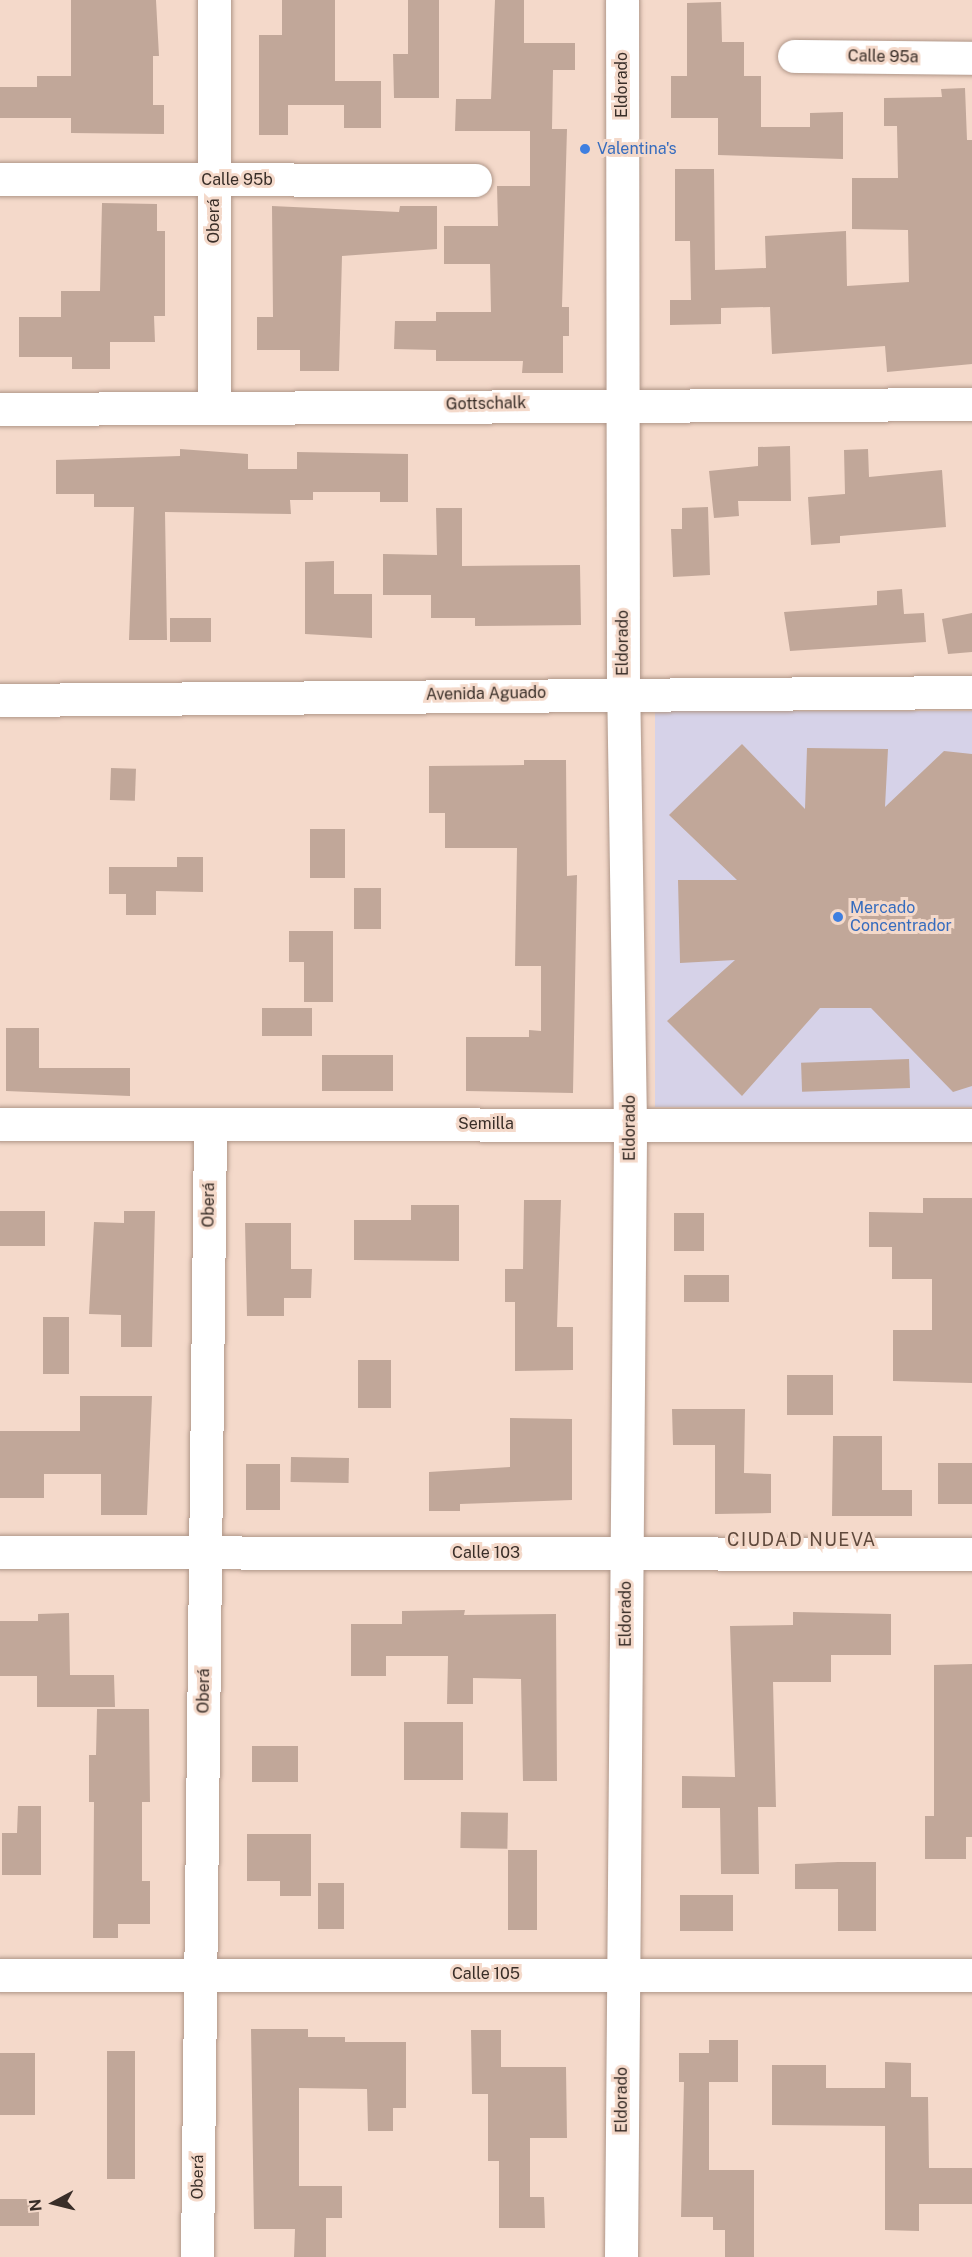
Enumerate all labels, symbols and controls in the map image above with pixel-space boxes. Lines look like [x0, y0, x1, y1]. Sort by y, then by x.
street label: Calle 95a [847, 47, 919, 67]
street label: Eldorado [612, 52, 632, 118]
place label: Valentina's [597, 139, 677, 159]
marker: Valentina's [578, 142, 592, 156]
street label: Calle 95b [201, 170, 273, 190]
street label: Oberá [204, 198, 224, 244]
street label: Gottschalk [446, 394, 526, 414]
street label: Eldorado [613, 610, 633, 676]
street label: Avenida Aguado [426, 683, 546, 705]
place label: Mercado Concentrador [850, 898, 952, 936]
marker: Mercado Concentrador [831, 910, 845, 924]
street label: Eldorado [620, 1095, 640, 1161]
street label: Semilla [458, 1114, 514, 1134]
street label: Oberá [199, 1182, 219, 1228]
district label: CIUDAD NUEVA [727, 1529, 877, 1551]
street label: Calle 103 [452, 1543, 520, 1563]
street label: Eldorado [616, 1581, 636, 1647]
street label: Oberá [194, 1668, 214, 1714]
street label: Calle 105 [452, 1964, 520, 1984]
street label: Eldorado [612, 2067, 632, 2133]
street label: Oberá [188, 2154, 208, 2200]
north arrow [24, 2173, 84, 2233]
text: N [25, 2198, 46, 2213]

